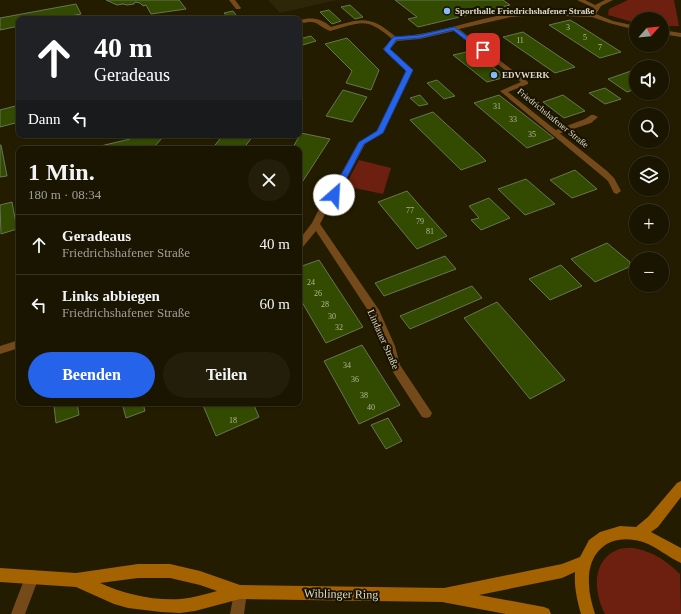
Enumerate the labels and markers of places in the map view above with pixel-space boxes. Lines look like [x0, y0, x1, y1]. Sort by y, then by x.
marker: Sporthalle Friedrichshafener Straße [442, 6, 452, 16]
place label: Sporthalle Friedrichshafener Straße [455, 6, 594, 16]
pin [466, 33, 500, 67]
marker: EDVWERK [489, 70, 499, 80]
place label: EDVWERK [502, 70, 550, 80]

